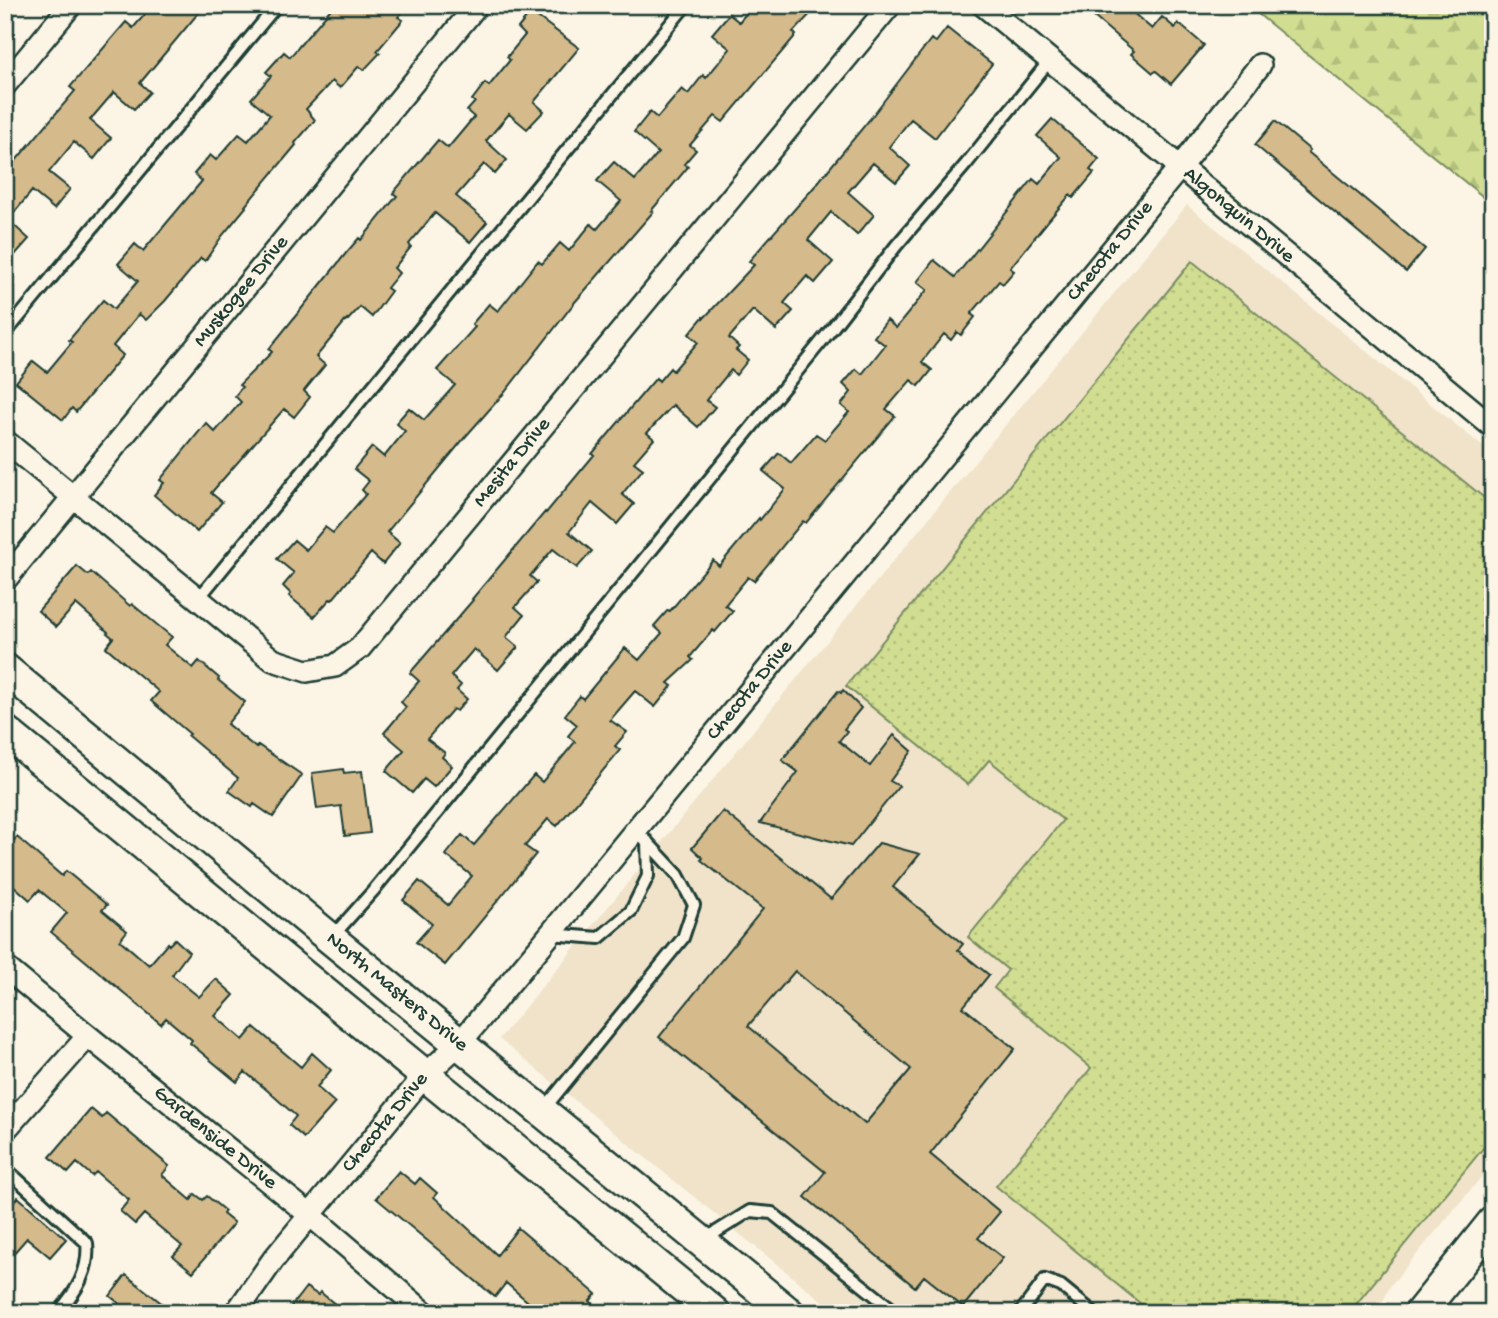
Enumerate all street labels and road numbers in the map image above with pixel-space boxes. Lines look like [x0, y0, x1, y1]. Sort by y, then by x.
street label: Algonquin Drive [1177, 162, 1300, 270]
street label: Checota Drive [1062, 195, 1160, 307]
street label: Muskogee Drive [189, 230, 295, 353]
street label: Mesita Drive [468, 412, 558, 513]
street label: Checota Drive [702, 634, 799, 746]
street label: North Masters Drive [320, 927, 474, 1059]
street label: Checota Drive [337, 1067, 435, 1178]
street label: Gardenside Drive [148, 1081, 283, 1196]

